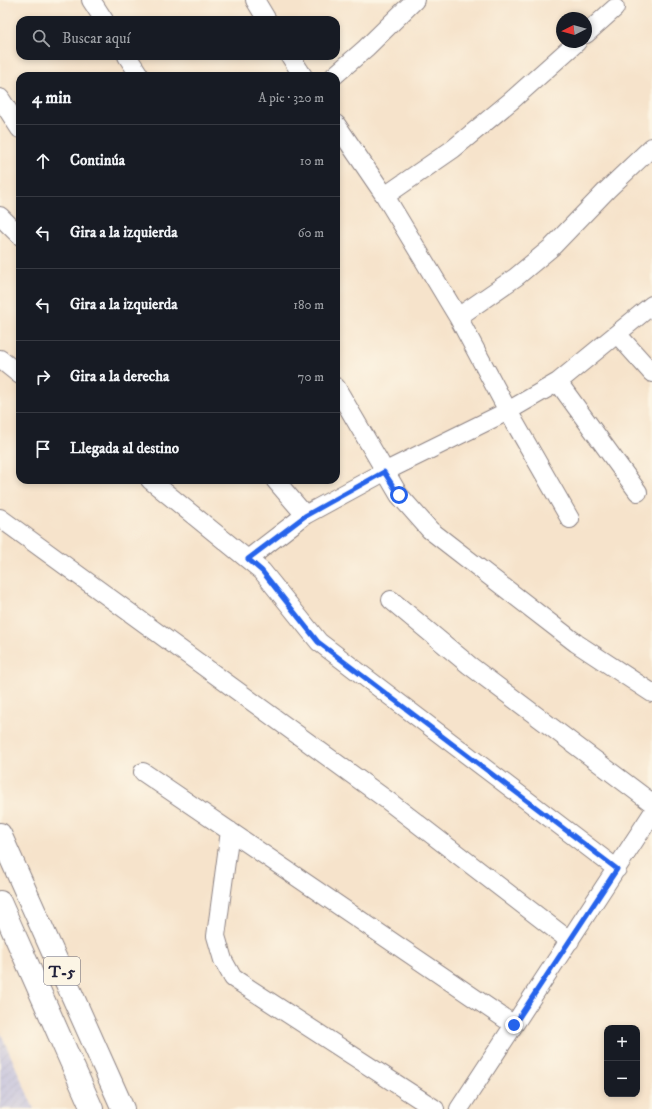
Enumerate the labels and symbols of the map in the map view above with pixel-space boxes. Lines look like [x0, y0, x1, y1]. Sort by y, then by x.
north arrow [556, 12, 592, 48]
route start [390, 486, 408, 504]
road number: T-5 [44, 957, 80, 985]
route end [505, 1016, 523, 1034]

